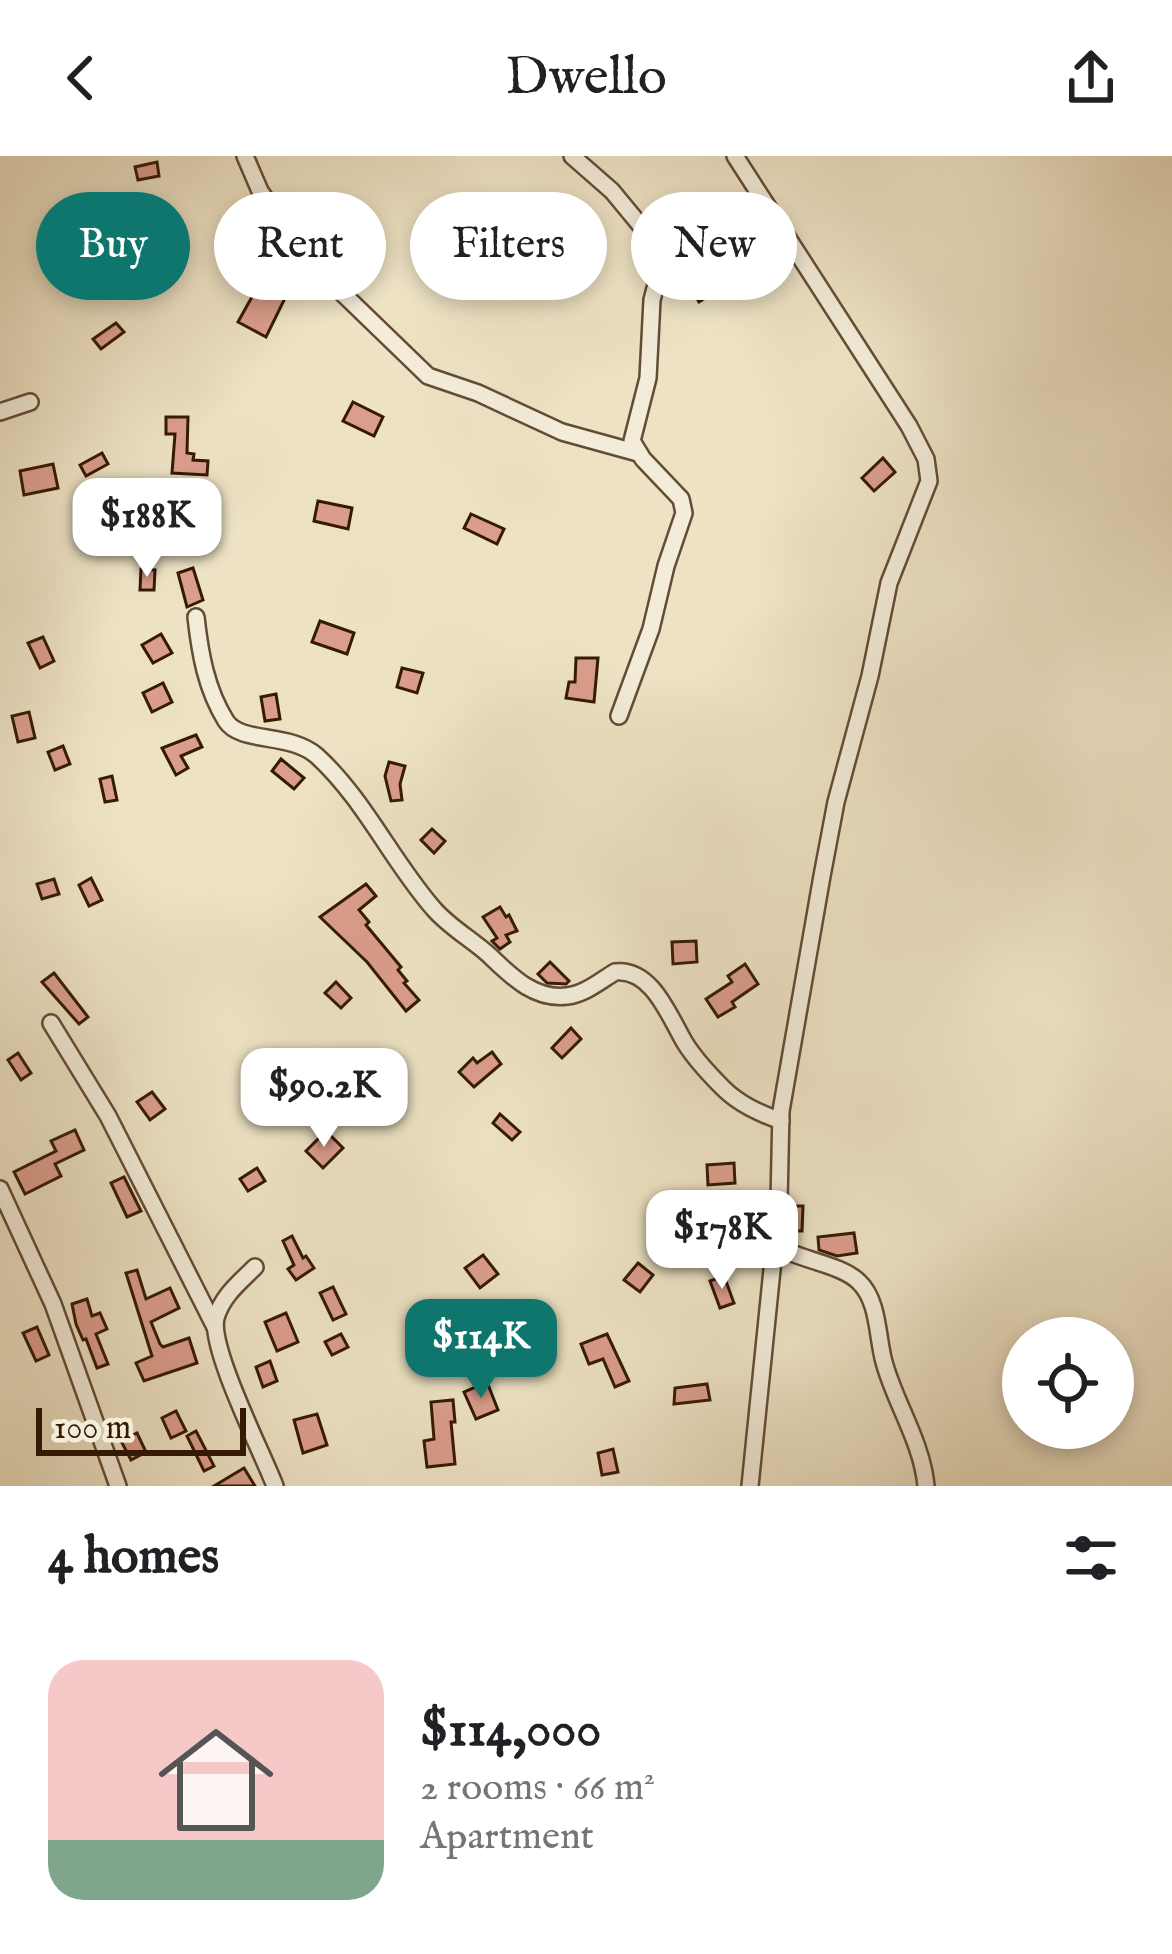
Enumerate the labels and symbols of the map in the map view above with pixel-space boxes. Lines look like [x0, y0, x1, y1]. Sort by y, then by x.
pin: $188K [63, 478, 231, 580]
pin: $90.2K [226, 1048, 422, 1150]
pin: $178K [638, 1190, 806, 1292]
pin: $114K [397, 1299, 565, 1401]
scale bar [36, 1402, 246, 1455]

